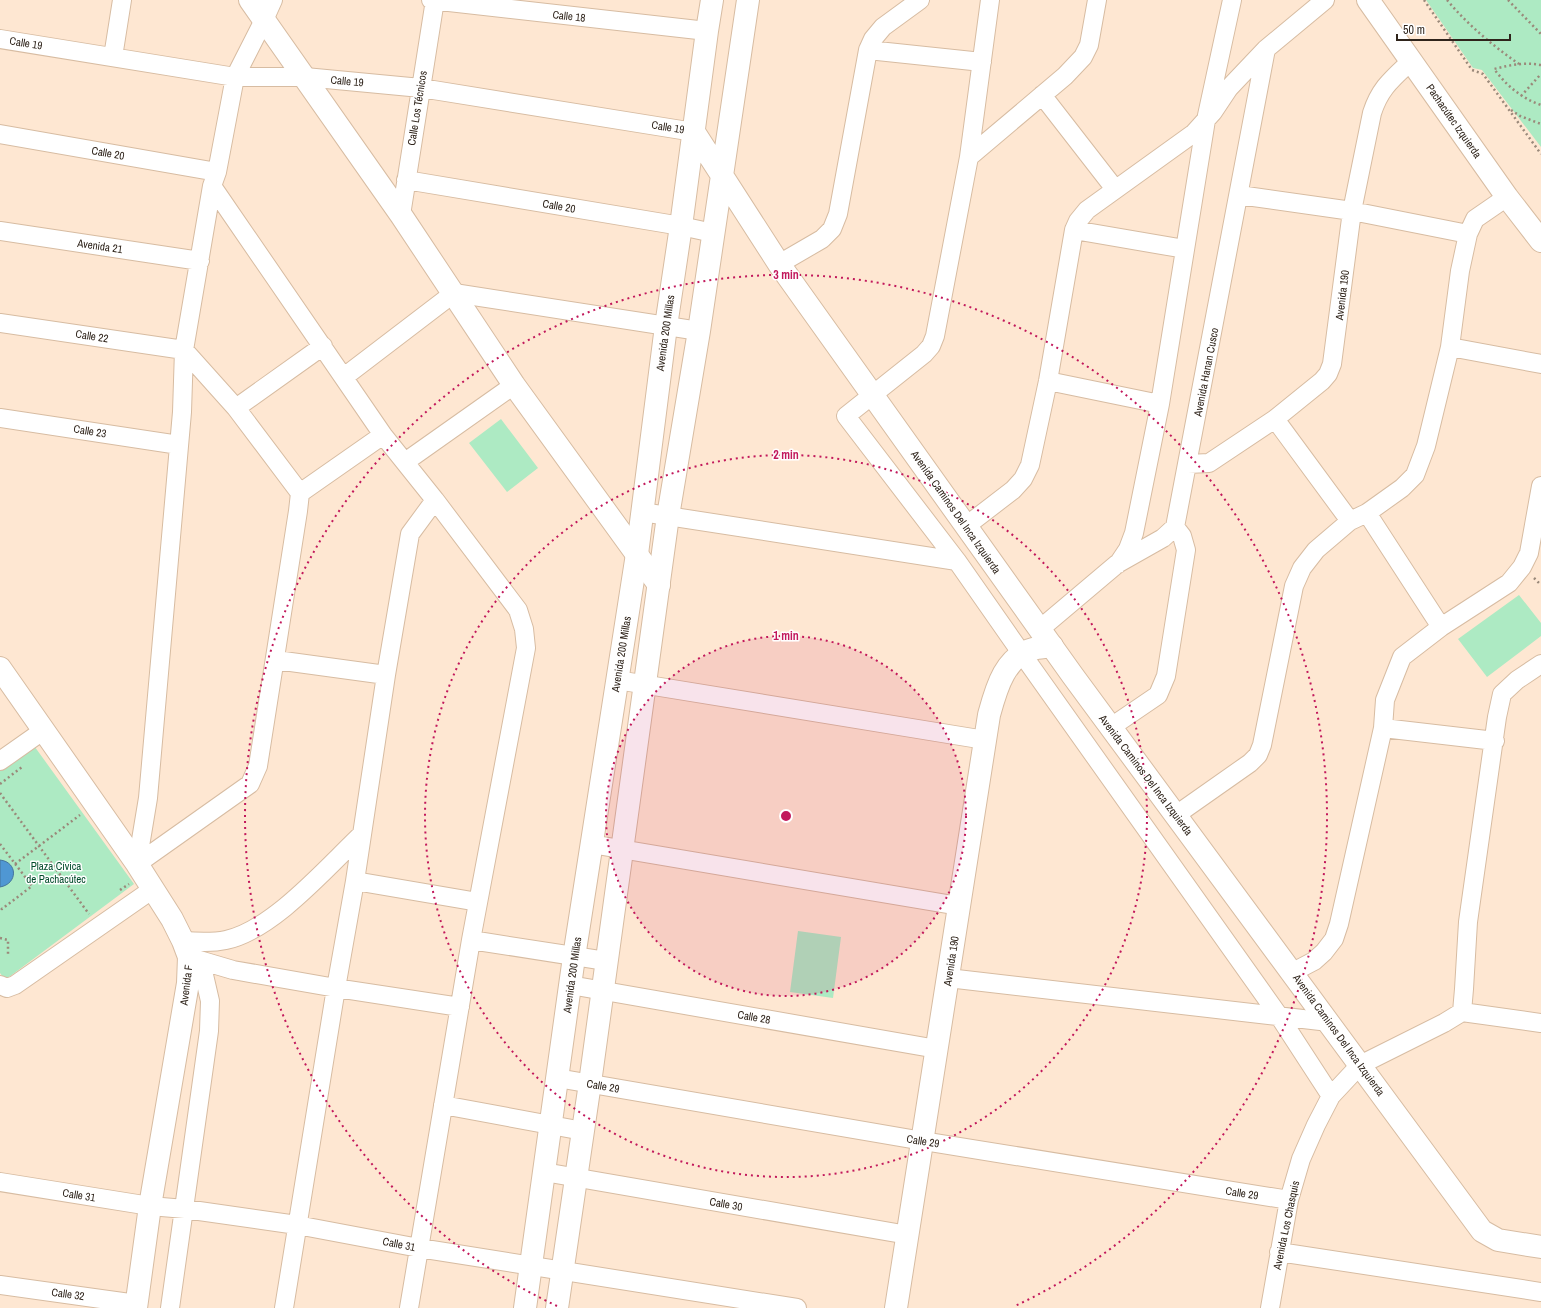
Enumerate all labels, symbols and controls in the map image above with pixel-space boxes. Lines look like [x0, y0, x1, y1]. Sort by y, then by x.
street label: Calle 18 [552, 7, 586, 25]
scale bar [1397, 16, 1510, 42]
text: 50 m [1403, 22, 1425, 38]
street label: Calle 19 [9, 33, 43, 53]
street label: Calle Los Técnicos [404, 69, 430, 146]
street label: Calle 19 [330, 73, 364, 89]
street label: Pachacútec Izquierda [1423, 81, 1485, 161]
street label: Calle 19 [651, 117, 685, 137]
street label: Calle 20 [90, 143, 126, 163]
street label: Calle 20 [541, 196, 577, 216]
street label: Avenida 21 [76, 236, 124, 256]
text: 3 min [773, 267, 799, 283]
street label: Avenida 190 [1332, 269, 1352, 322]
street label: Avenida 200 Millas [653, 294, 677, 373]
street label: Calle 22 [75, 326, 109, 346]
street label: Avenida Hanan Cusco [1190, 326, 1221, 419]
street label: Calle 23 [73, 421, 107, 441]
text: 2 min [773, 447, 799, 463]
street label: Avenida Caminos Del Inca Izquierda [907, 447, 1004, 576]
street label: Avenida 200 Millas [608, 615, 634, 694]
text: 1 min [773, 628, 799, 644]
street label: Avenida Caminos Del Inca Izquierda [1095, 711, 1196, 838]
centre of rings [779, 809, 793, 823]
park label: Plaza Cívica de Pachacútec [26, 859, 86, 886]
street label: Avenida 190 [940, 935, 962, 988]
street label: Avenida 200 Millas [560, 936, 584, 1015]
street label: Avenida F [176, 963, 196, 1007]
street label: Avenida Caminos Del Inca Izquierda [1289, 971, 1388, 1099]
street label: Calle 28 [736, 1007, 772, 1027]
street label: Calle 29 [585, 1076, 621, 1096]
street label: Calle 29 [906, 1131, 940, 1151]
street label: Avenida Los Chasquis [1270, 1179, 1302, 1272]
street label: Calle 29 [1225, 1183, 1259, 1203]
street label: Calle 31 [62, 1185, 96, 1205]
street label: Calle 30 [708, 1194, 744, 1214]
street label: Calle 31 [381, 1234, 417, 1254]
street label: Calle 32 [51, 1285, 85, 1303]

